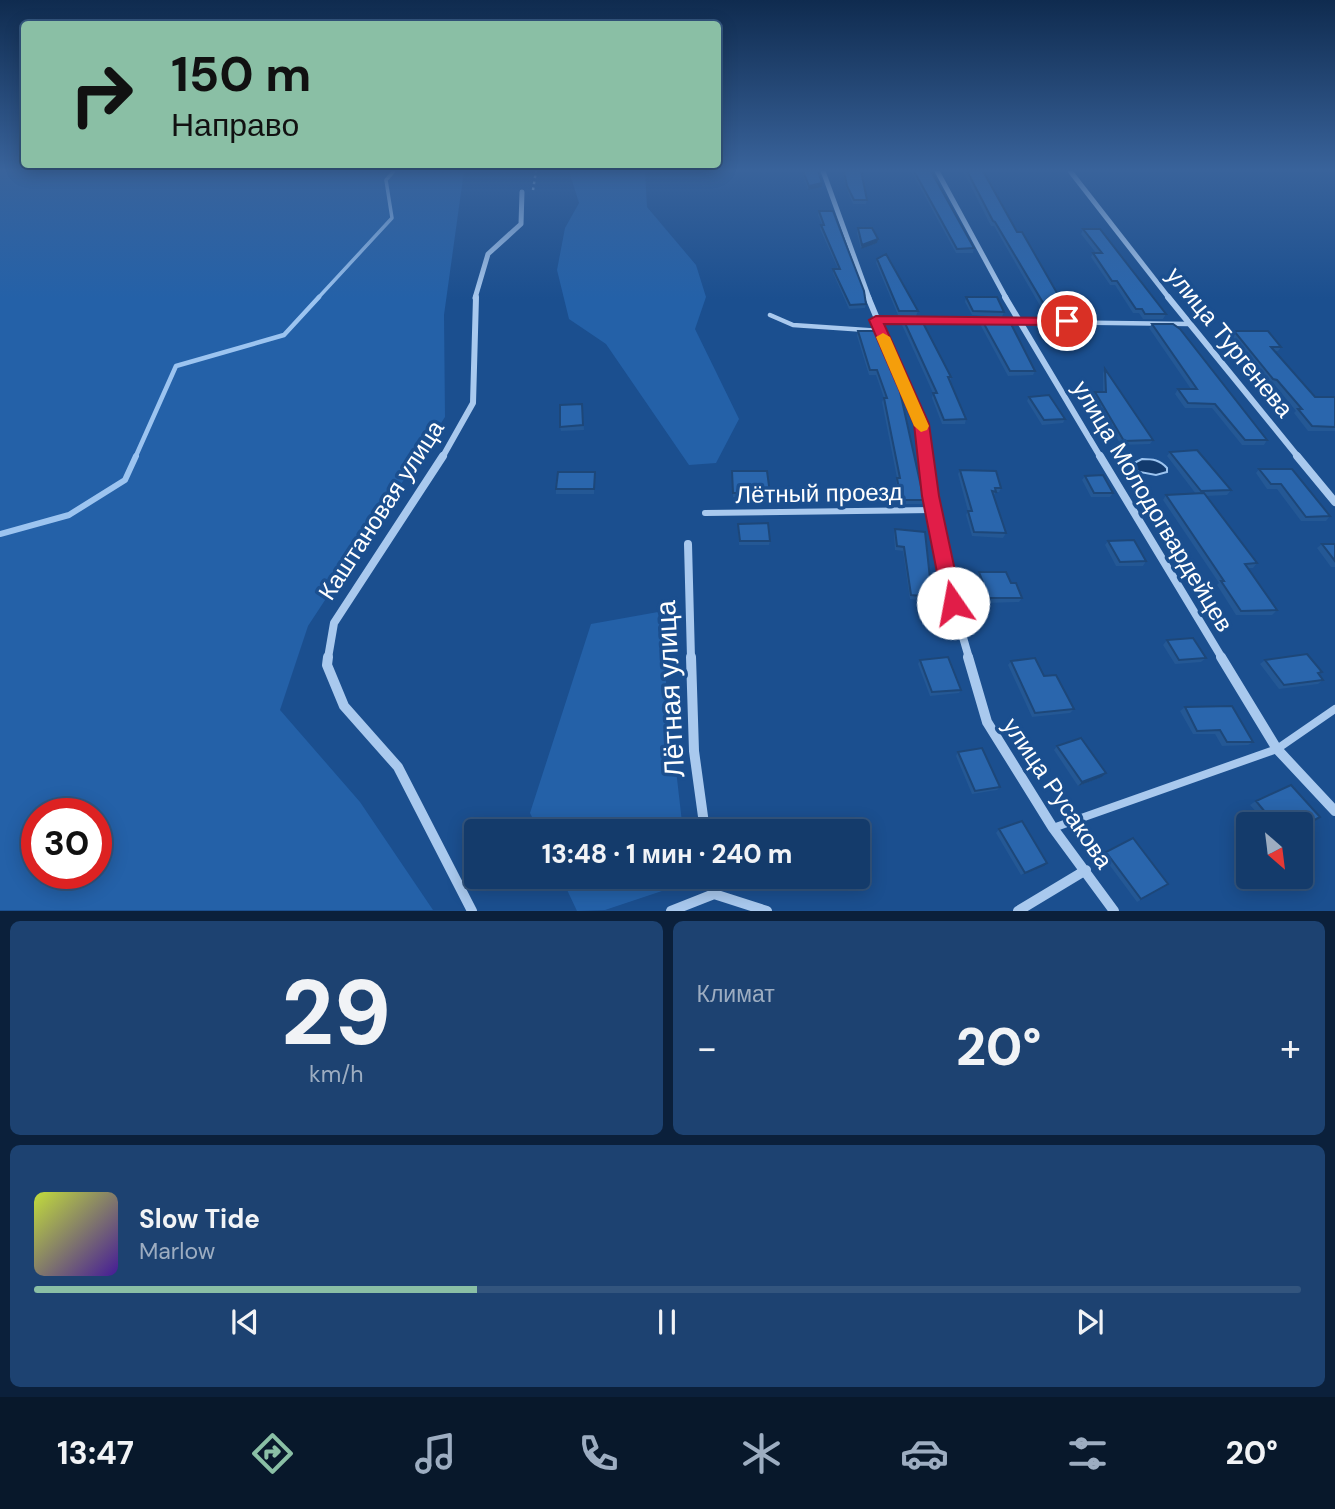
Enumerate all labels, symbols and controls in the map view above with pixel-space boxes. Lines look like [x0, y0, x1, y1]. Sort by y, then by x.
text: 150 m [171, 42, 311, 106]
icon: right [56, 49, 147, 140]
text: Направо [171, 104, 299, 146]
street label: улица Тургенева [1160, 260, 1301, 424]
pin [1037, 291, 1097, 351]
icon: arrive [1048, 302, 1086, 340]
street label: улица Молодогвардейцев [1066, 375, 1240, 637]
street label: Каштановая улица [311, 414, 451, 606]
street label: Лётный проезд [735, 476, 903, 510]
position arrow [916, 566, 990, 640]
street label: Лётная улица [647, 599, 693, 779]
street label: улица Русакова [996, 712, 1120, 875]
speed limit sign: 30 [21, 798, 112, 889]
north arrow [1236, 812, 1312, 889]
map controls [1236, 812, 1313, 889]
text: 13:48 · 1 мин · 240 m [542, 837, 792, 871]
text: 29 [281, 954, 391, 1072]
text: Климат [697, 979, 775, 1009]
text: 20° [956, 1013, 1042, 1081]
text: − [697, 1023, 717, 1073]
text: + [1280, 1023, 1301, 1073]
text: km/h [309, 1059, 363, 1089]
text: Slow Tide [139, 1202, 260, 1236]
text: Marlow [139, 1236, 215, 1266]
icon: previous [226, 1303, 264, 1341]
icon: pause [648, 1303, 686, 1341]
icon: next [1071, 1303, 1109, 1341]
icon: directions [248, 1429, 297, 1478]
icon: music [411, 1429, 460, 1478]
icon: phone [574, 1429, 623, 1478]
icon: climate [737, 1429, 786, 1478]
icon: car [900, 1429, 949, 1478]
icon: filters [1063, 1429, 1112, 1478]
text: 13:47 [57, 1432, 134, 1474]
text: 20° [1225, 1432, 1278, 1474]

